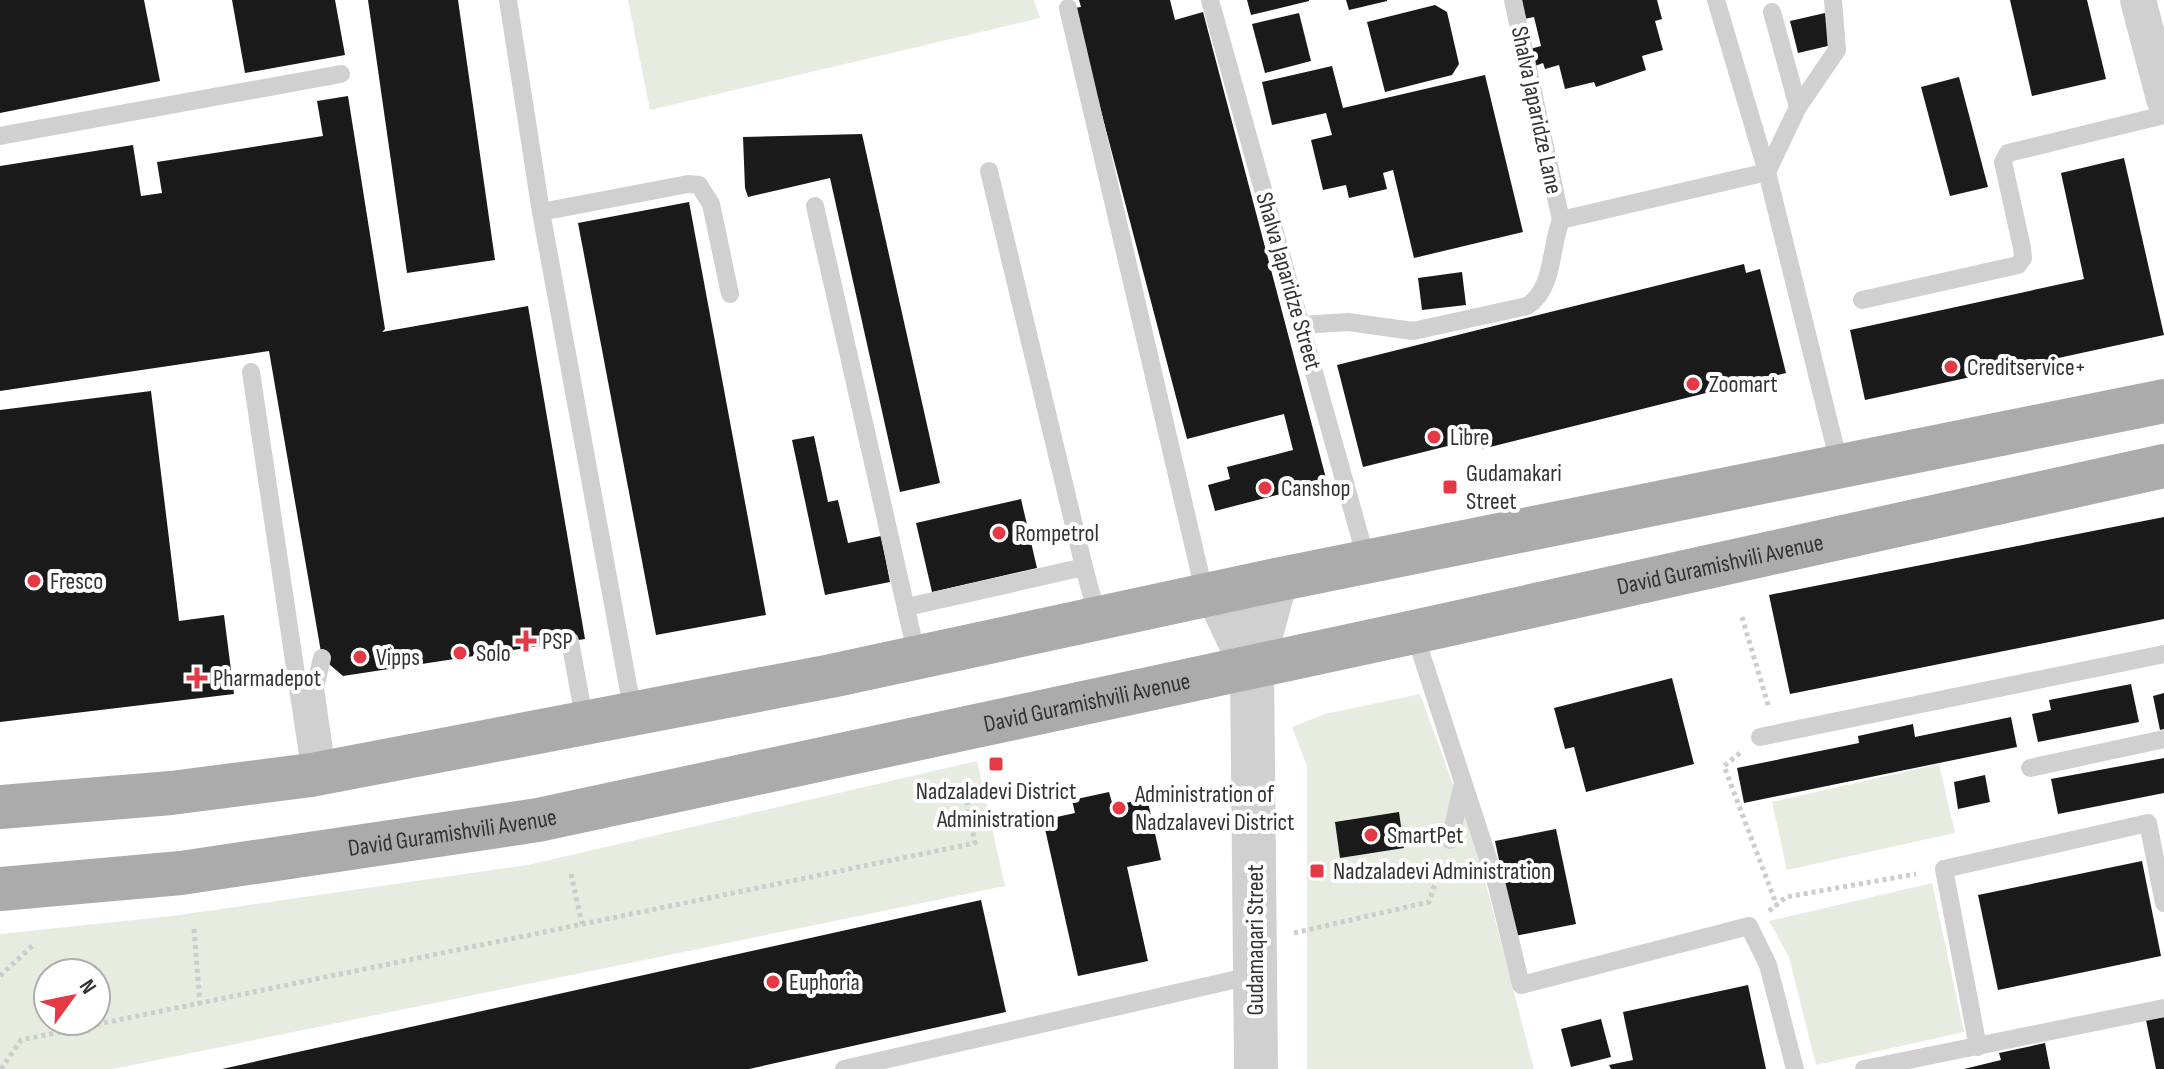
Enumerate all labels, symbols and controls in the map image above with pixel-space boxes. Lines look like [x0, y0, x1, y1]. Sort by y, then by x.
street label: Shalva Japaridze Lane [1505, 24, 1568, 197]
street label: Shalva Japaridze Street [1249, 189, 1328, 373]
place label: Creditservice+ [1967, 353, 2086, 382]
marker: Creditservice+ [1942, 358, 1960, 376]
place label: Zoomart [1709, 370, 1778, 399]
marker: Zoomart [1684, 375, 1702, 393]
place label: Libre [1450, 423, 1489, 452]
marker: Libre [1425, 428, 1443, 446]
place label: Gudamakari Street [1466, 459, 1562, 516]
place label: Canshop [1281, 474, 1351, 503]
marker: Gudamakari Street [1441, 478, 1459, 496]
marker: Canshop [1256, 479, 1274, 497]
place label: Rompetrol [1015, 519, 1099, 548]
marker: Rompetrol [990, 524, 1008, 542]
street label: David Guramishvili Avenue [1614, 528, 1826, 602]
place label: Fresco [50, 567, 103, 596]
marker: Fresco [25, 572, 43, 590]
place label: PSP [542, 627, 573, 656]
marker: PSP [517, 632, 535, 650]
place label: Solo [476, 639, 511, 668]
place label: Vipps [376, 643, 420, 672]
marker: Solo [451, 644, 469, 662]
marker: Vipps [351, 648, 369, 666]
place label: Pharmadepot [213, 664, 321, 693]
street label: David Guramishvili Avenue [981, 666, 1193, 739]
marker: Pharmadepot [188, 669, 206, 687]
marker: Nadzaladevi District Administration [987, 755, 1005, 773]
place label: Nadzaladevi District Administration [916, 777, 1076, 834]
place label: Administration of Nadzalavevi District [1134, 780, 1294, 837]
marker: Administration of Nadzalavevi District [1110, 799, 1128, 817]
street label: David Guramishvili Avenue [346, 802, 559, 863]
place label: SmartPet [1387, 821, 1463, 850]
marker: SmartPet [1362, 826, 1380, 844]
place label: Nadzaladevi Administration [1333, 857, 1551, 886]
marker: Nadzaladevi Administration [1308, 862, 1326, 880]
street label: Gudamaqari Street [1241, 865, 1270, 1015]
north arrow [32, 957, 112, 1037]
place label: Euphoria [789, 968, 860, 997]
marker: Euphoria [764, 973, 782, 991]
text: N [73, 975, 102, 999]

